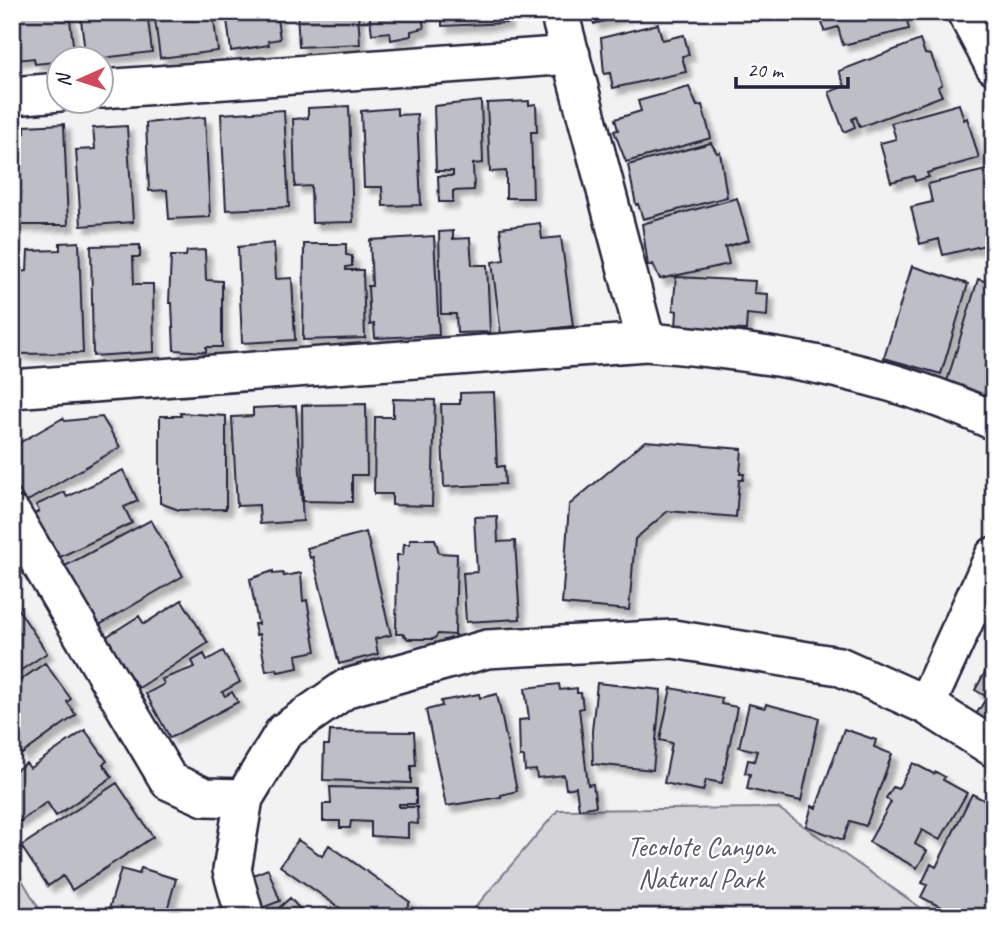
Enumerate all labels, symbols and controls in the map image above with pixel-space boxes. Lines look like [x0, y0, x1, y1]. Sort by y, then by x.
north arrow [46, 46, 116, 116]
scale bar [736, 46, 848, 90]
text: 20 m [747, 57, 785, 83]
text: N [52, 71, 76, 87]
park label: Tecolote Canyon Natural Park [627, 829, 776, 896]

